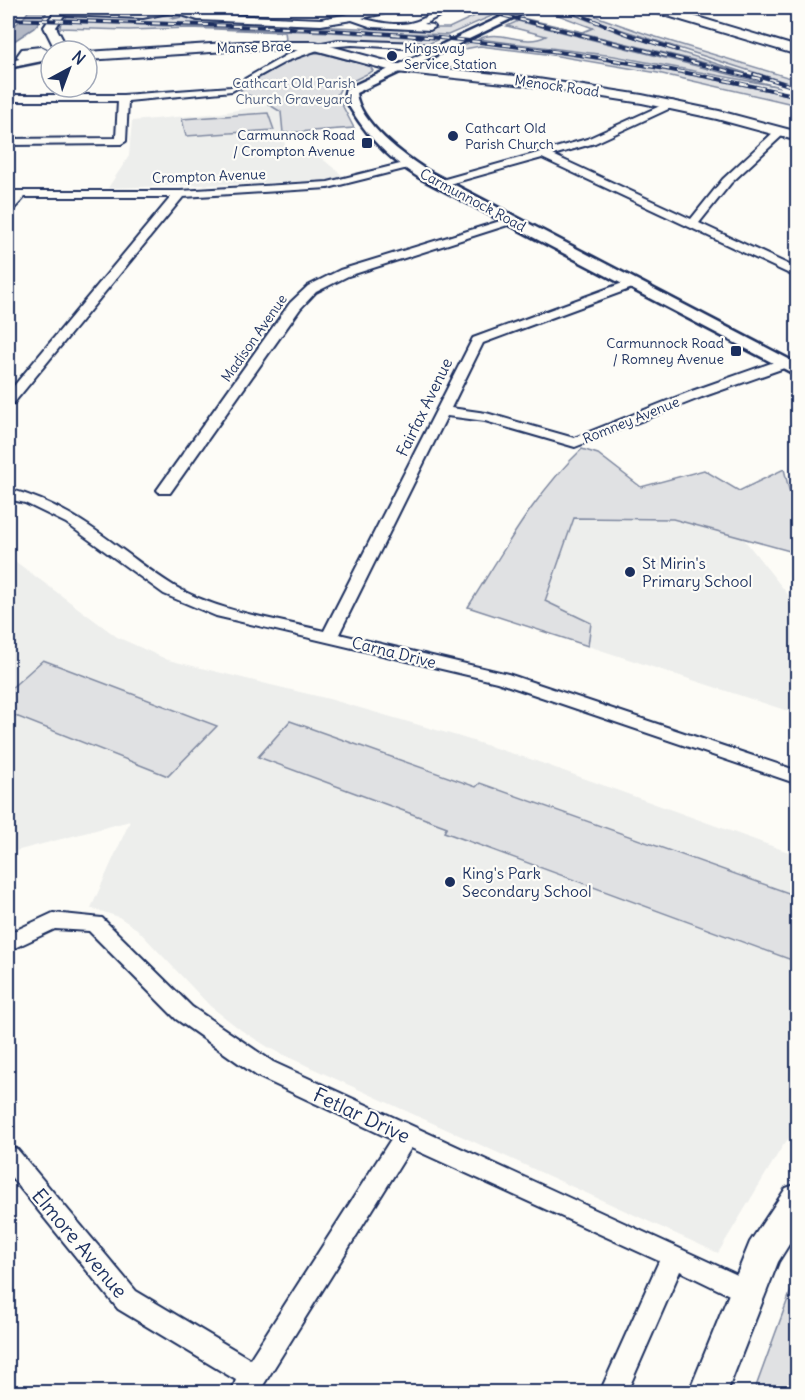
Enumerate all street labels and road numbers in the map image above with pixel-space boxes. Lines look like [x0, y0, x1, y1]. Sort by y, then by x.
street label: Manse Brae [216, 37, 292, 57]
street label: Menock Road [514, 71, 600, 101]
street label: Carmunnock Road [417, 164, 529, 236]
street label: Crompton Avenue [152, 165, 266, 187]
street label: Madison Avenue [217, 291, 291, 385]
street label: Fairfax Avenue [392, 355, 456, 459]
street label: Romney Avenue [580, 392, 682, 448]
street label: Carna Drive [350, 632, 438, 672]
street label: Fetlar Drive [310, 1082, 414, 1148]
street label: Elmore Avenue [27, 1183, 133, 1303]

